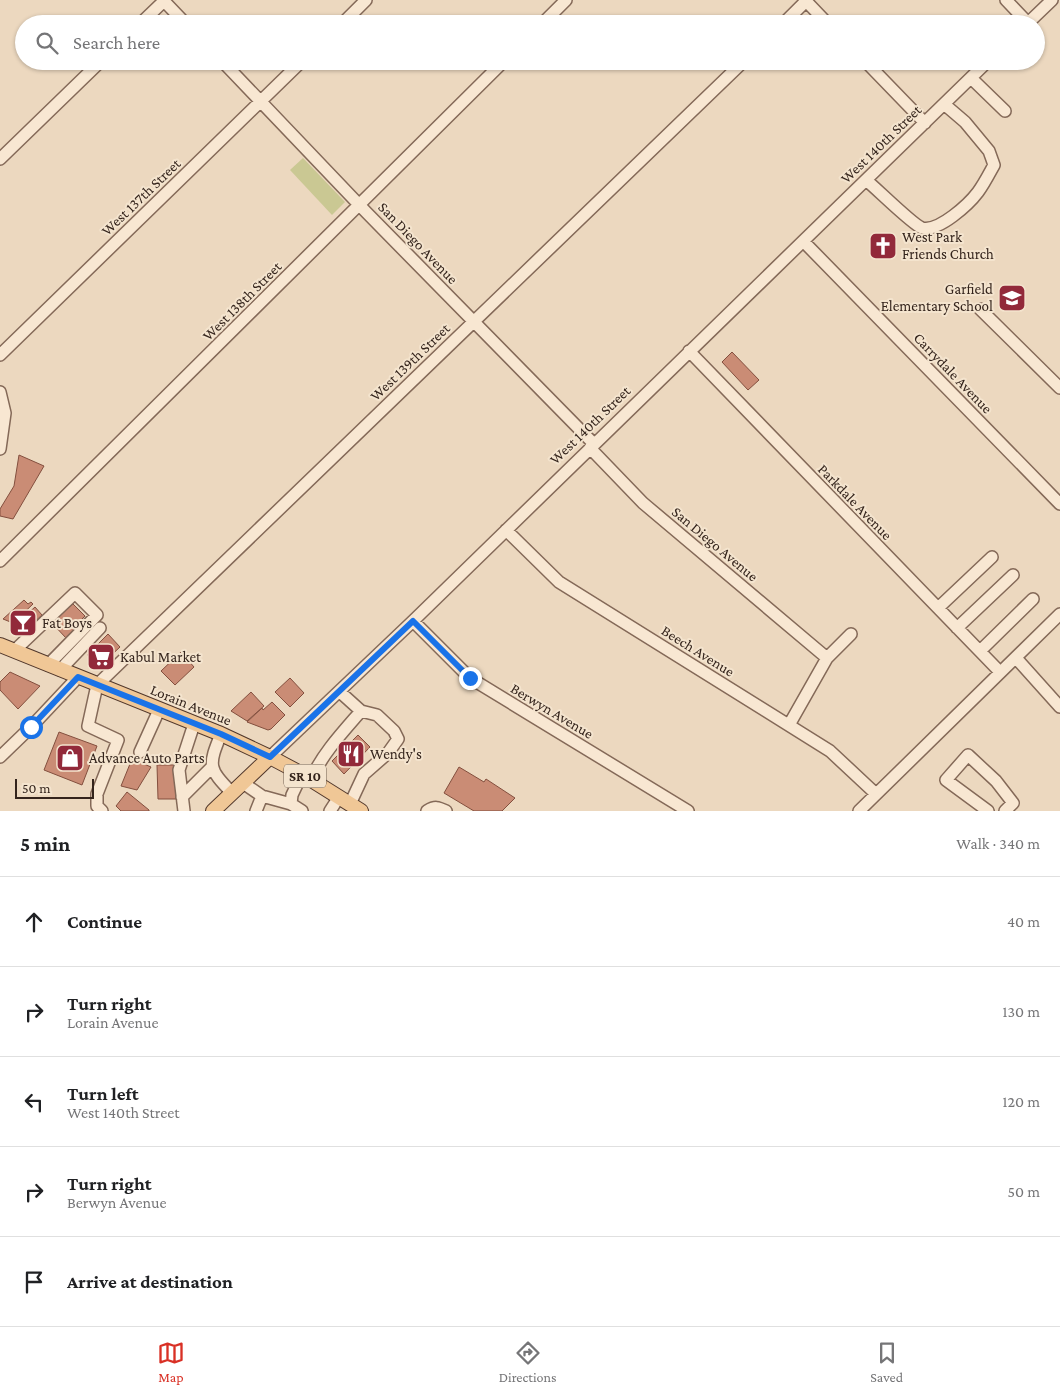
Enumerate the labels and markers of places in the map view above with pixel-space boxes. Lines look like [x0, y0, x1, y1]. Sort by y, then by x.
place label: West Park Friends Church [902, 229, 994, 262]
church icon: West Park Friends Church [868, 231, 898, 261]
place label: Garfield Elementary School [881, 281, 993, 315]
school or university icon: Garfield Elementary School [997, 283, 1027, 313]
bar icon: Fat Boys [8, 608, 38, 638]
place label: Fat Boys [42, 615, 92, 632]
supermarket icon: Kabul Market [86, 642, 116, 672]
place label: Kabul Market [120, 649, 202, 665]
restaurant icon: Wendy's [336, 739, 366, 769]
shop icon: Advance Auto Parts [55, 743, 85, 773]
place label: Wendy's [370, 746, 422, 763]
place label: Advance Auto Parts [89, 750, 205, 766]

